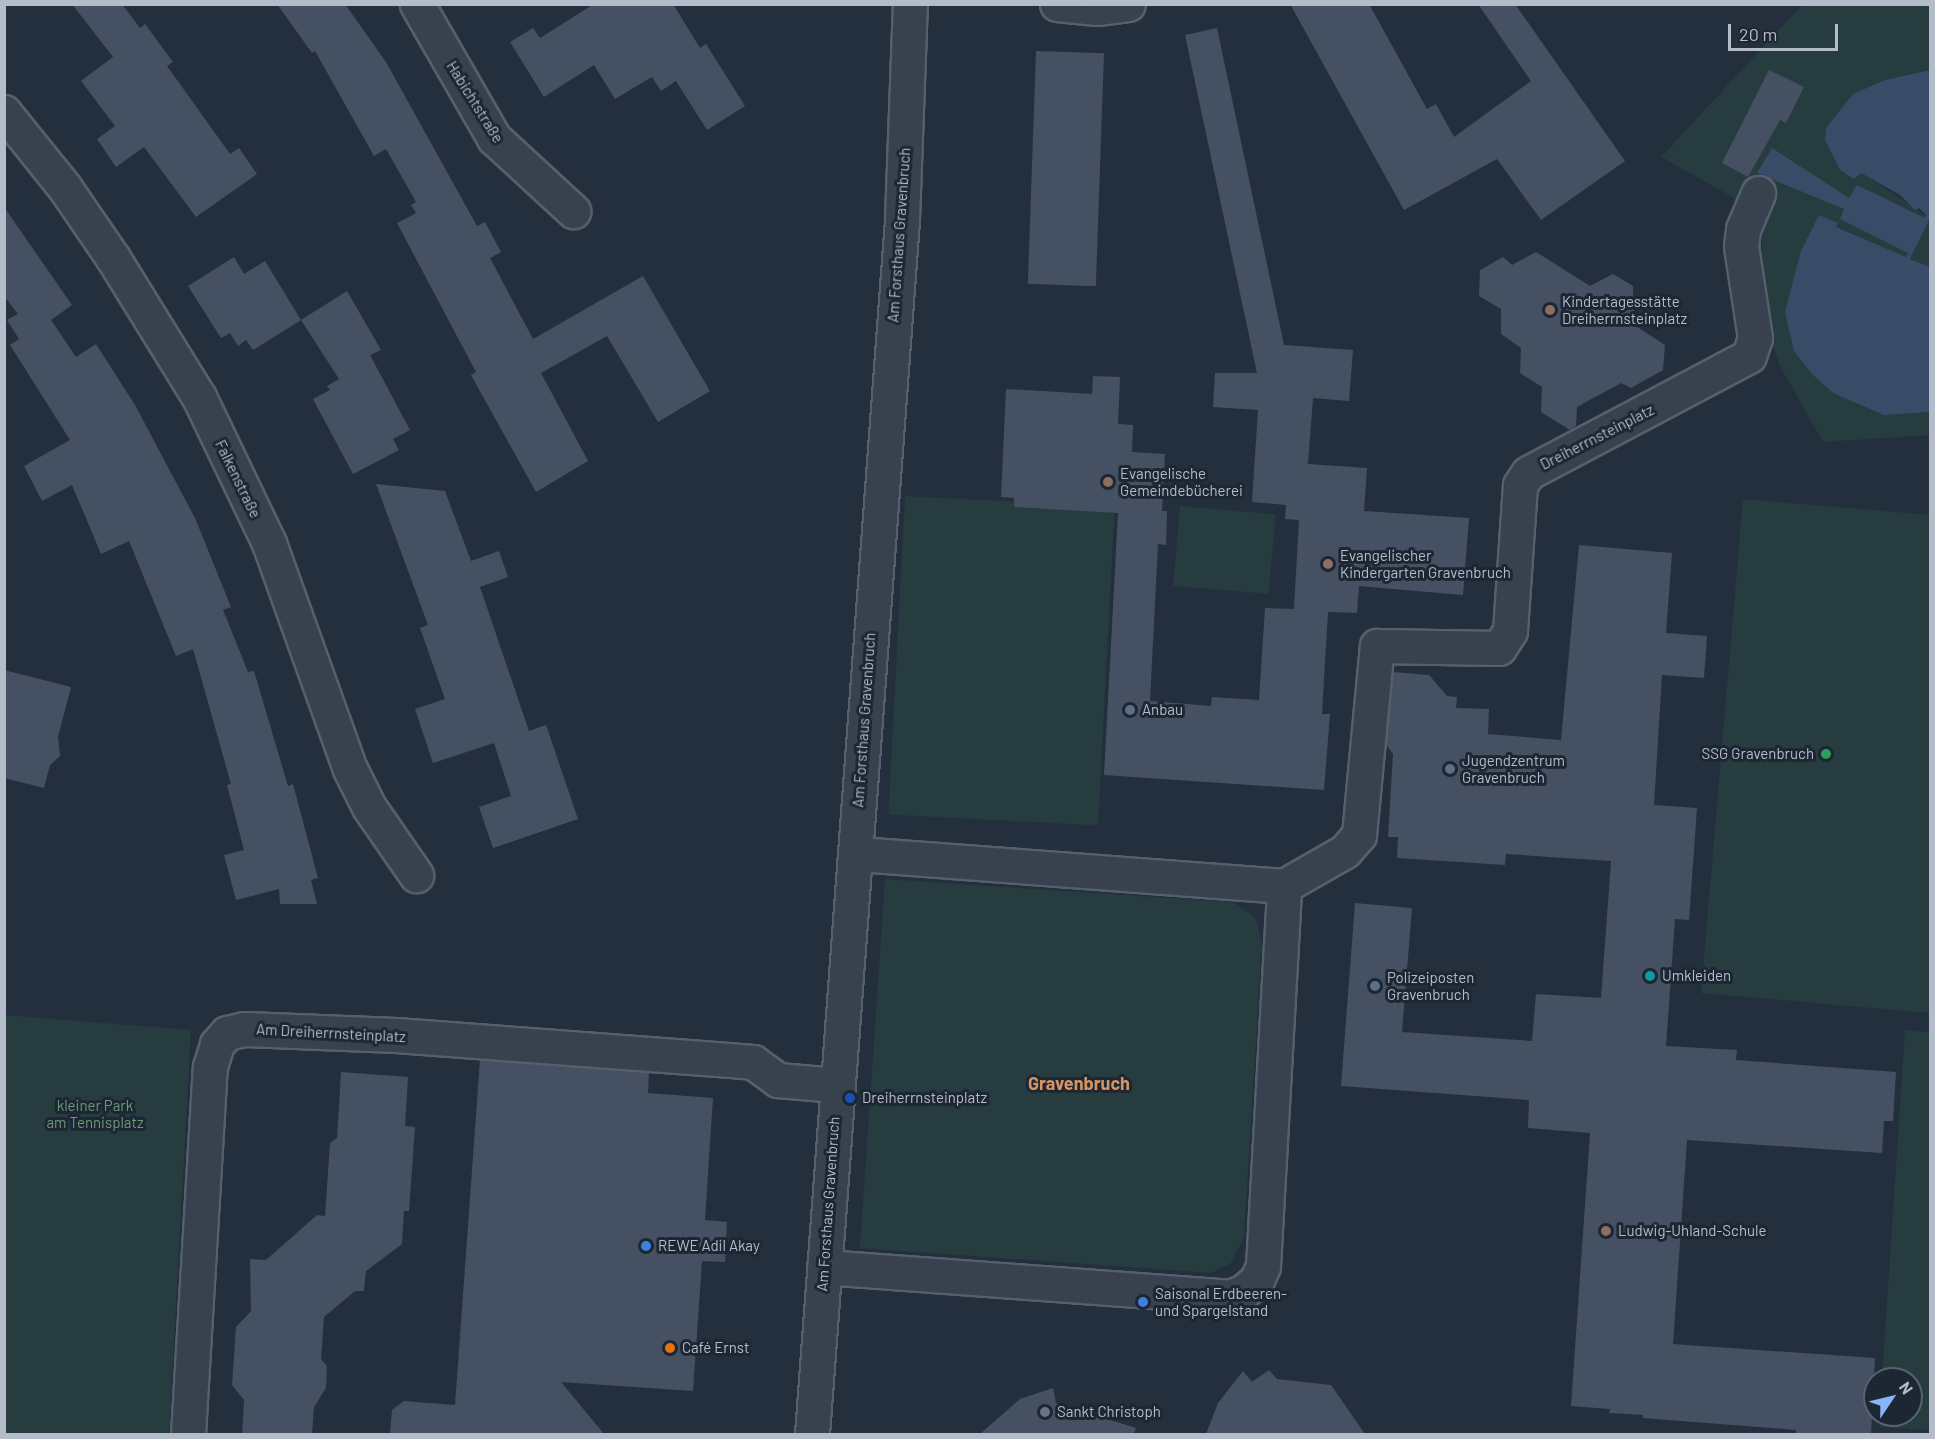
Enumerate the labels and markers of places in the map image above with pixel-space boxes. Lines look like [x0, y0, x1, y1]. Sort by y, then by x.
place label: Kindertagesstätte Dreiherrnsteinplatz [1562, 292, 1687, 327]
marker: Kindertagesstätte Dreiherrnsteinplatz [1543, 303, 1557, 317]
place label: Evangelische Gemeindebücherei [1120, 464, 1243, 499]
marker: Evangelische Gemeindebücherei [1101, 475, 1115, 489]
place label: Evangelischer Kindergarten Gravenbruch [1340, 546, 1511, 581]
marker: Evangelischer Kindergarten Gravenbruch [1321, 557, 1335, 571]
place label: Anbau [1142, 701, 1183, 719]
marker: Anbau [1123, 703, 1137, 717]
place label: SSG Gravenbruch [1702, 745, 1814, 763]
marker: SSG Gravenbruch [1819, 747, 1833, 761]
place label: Jugendzentrum Gravenbruch [1462, 751, 1565, 786]
marker: Jugendzentrum Gravenbruch [1443, 762, 1457, 776]
place label: Umkleiden [1662, 967, 1731, 985]
place label: Polizeiposten Gravenbruch [1387, 968, 1474, 1003]
marker: Umkleiden [1643, 969, 1657, 983]
marker: Polizeiposten Gravenbruch [1368, 979, 1382, 993]
place label: Dreiherrnsteinplatz [862, 1089, 987, 1107]
marker: Dreiherrnsteinplatz [843, 1091, 857, 1105]
place label: Ludwig-Uhland-Schule [1618, 1222, 1766, 1240]
marker: Ludwig-Uhland-Schule [1599, 1224, 1613, 1238]
place label: REWE Adil Akay [658, 1237, 760, 1255]
marker: REWE Adil Akay [639, 1239, 653, 1253]
place label: Saisonal Erdbeeren- und Spargelstand [1155, 1284, 1287, 1319]
marker: Saisonal Erdbeeren- und Spargelstand [1136, 1295, 1150, 1309]
place label: Café Ernst [682, 1339, 750, 1357]
marker: Café Ernst [663, 1341, 677, 1355]
place label: Sankt Christoph [1057, 1403, 1161, 1421]
marker: Sankt Christoph [1038, 1405, 1052, 1419]

